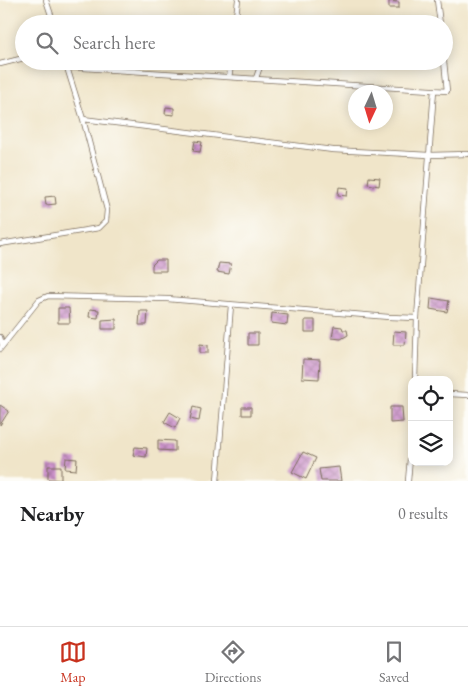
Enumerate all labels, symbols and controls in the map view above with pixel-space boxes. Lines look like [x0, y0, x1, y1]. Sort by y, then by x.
search box [15, 15, 453, 70]
icon: search [33, 29, 61, 57]
text: Search here [73, 30, 155, 55]
north arrow [348, 85, 393, 130]
map controls [408, 376, 453, 466]
button: locate [408, 376, 453, 421]
button: layers [408, 421, 453, 466]
text: Nearby [20, 500, 84, 527]
text: 0 results [398, 503, 448, 524]
tab: Map [59, 638, 87, 686]
tab: Directions [205, 638, 261, 686]
tab: Saved [379, 638, 409, 686]

